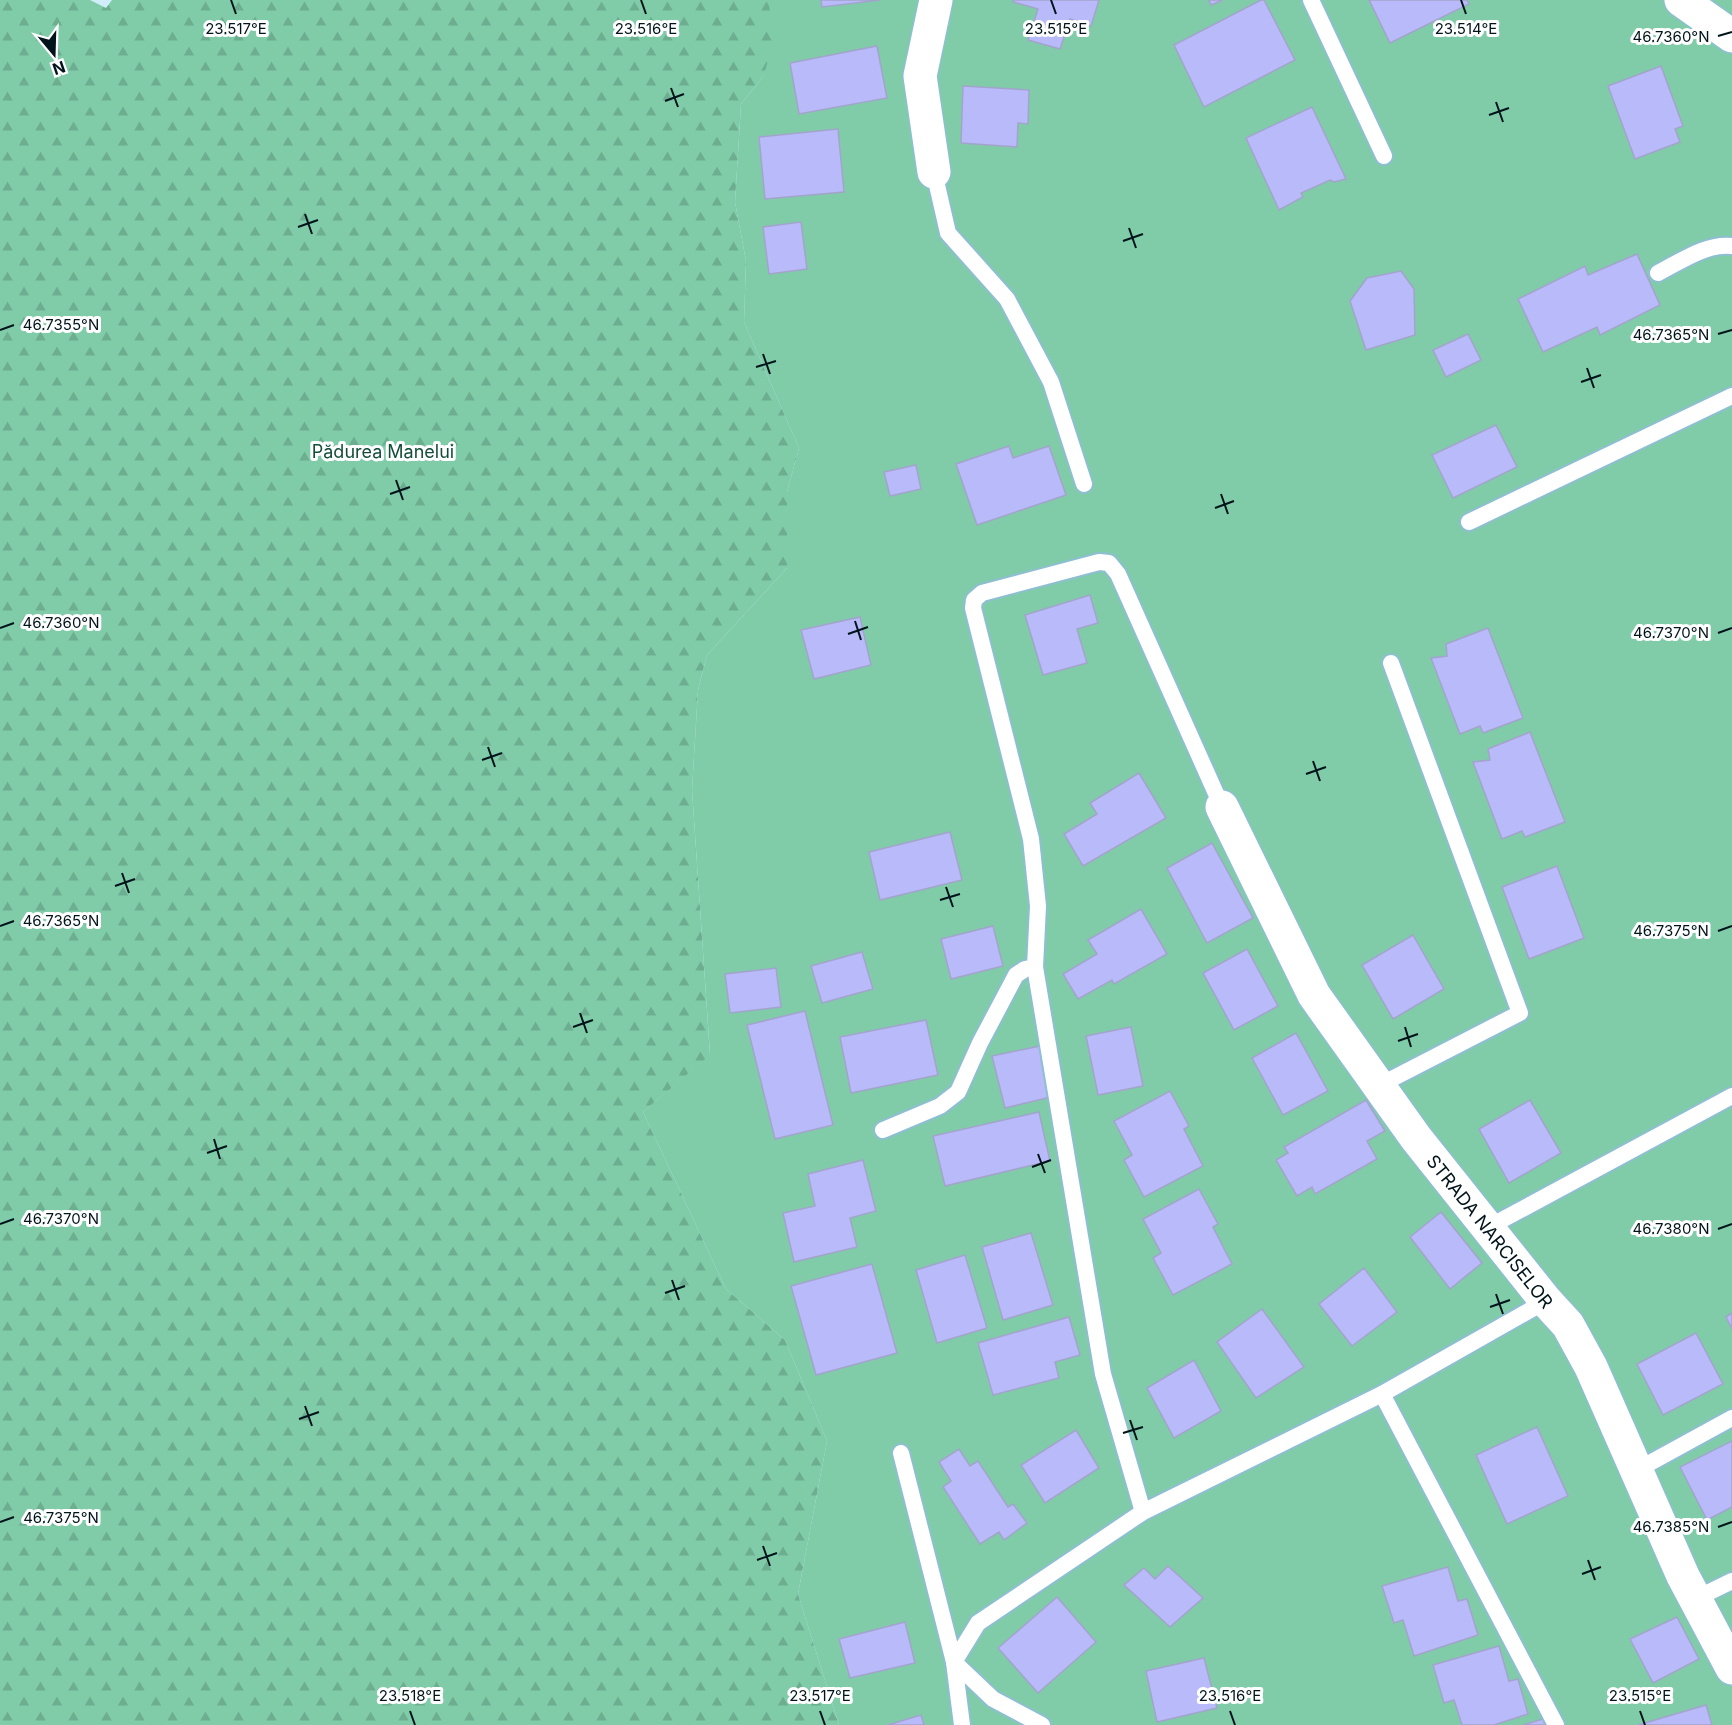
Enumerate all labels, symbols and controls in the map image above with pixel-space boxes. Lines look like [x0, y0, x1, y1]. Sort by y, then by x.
text: 23.517°E [205, 19, 267, 38]
text: 23.516°E [615, 19, 677, 38]
text: 23.515°E [1025, 19, 1087, 38]
text: 23.514°E [1435, 19, 1497, 38]
north arrow [24, 24, 84, 84]
text: 46.7360°N [1633, 27, 1710, 46]
text: N [50, 57, 68, 80]
text: 46.7355°N [23, 315, 99, 334]
text: 46.7365°N [1633, 325, 1709, 344]
park label: Pădurea Manelui [312, 441, 454, 462]
text: 46.7360°N [23, 613, 100, 632]
text: 46.7370°N [1633, 623, 1709, 642]
text: 46.7365°N [23, 911, 99, 930]
text: 46.7375°N [1633, 921, 1709, 940]
street label: STRADA NARCISELOR [1423, 1150, 1558, 1312]
text: 46.7370°N [23, 1209, 99, 1228]
text: 46.7380°N [1633, 1219, 1709, 1238]
text: 46.7375°N [23, 1508, 99, 1527]
text: 46.7385°N [1633, 1517, 1709, 1536]
text: 23.518°E [379, 1686, 441, 1705]
text: 23.517°E [789, 1686, 851, 1705]
text: 23.516°E [1199, 1686, 1261, 1705]
text: 23.515°E [1609, 1686, 1671, 1705]

